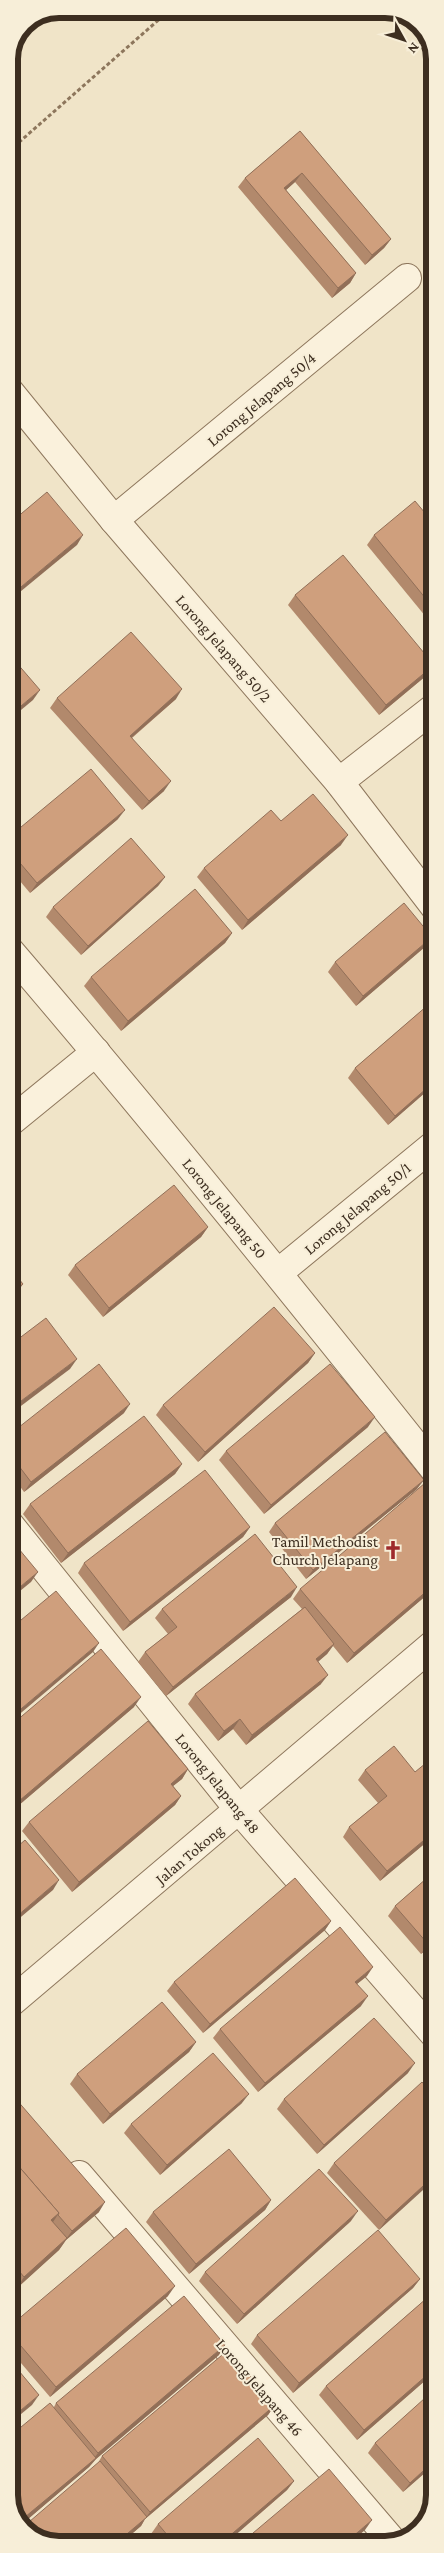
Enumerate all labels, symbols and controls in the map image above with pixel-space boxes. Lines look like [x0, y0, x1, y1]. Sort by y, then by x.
north arrow [379, 15, 429, 65]
text: N [404, 40, 423, 58]
street label: Lorong Jelapang 50/4 [204, 349, 320, 450]
street label: Lorong Jelapang 50/2 [172, 591, 275, 706]
street label: Lorong Jelapang 50 [178, 1155, 270, 1262]
street label: Lorong Jelapang 50/1 [301, 1159, 415, 1259]
place label: Tamil Methodist Church Jelapang [272, 1533, 379, 1569]
church icon: Tamil Methodist Church Jelapang [382, 1539, 404, 1561]
street label: Lorong Jelapang 48 [171, 1730, 263, 1837]
street label: Jalan Tokong [150, 1821, 227, 1890]
street label: Lorong Jelapang 46 [212, 2335, 306, 2440]

